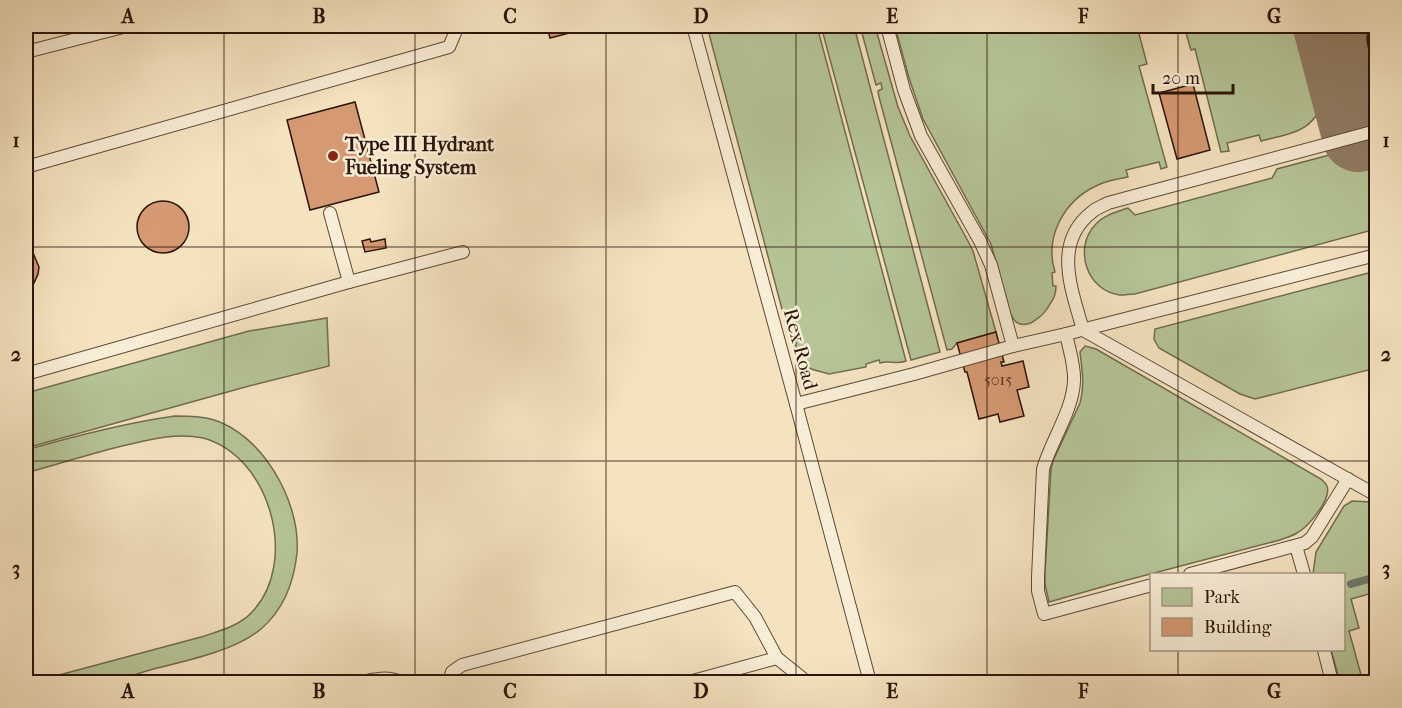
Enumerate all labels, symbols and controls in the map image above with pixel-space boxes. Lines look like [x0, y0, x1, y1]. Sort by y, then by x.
text: A [120, 5, 136, 28]
text: B [312, 5, 326, 28]
text: C [503, 5, 517, 28]
text: D [693, 5, 709, 28]
text: E [886, 5, 898, 28]
text: F [1077, 5, 1089, 28]
text: G [1267, 5, 1281, 28]
scale bar [1153, 57, 1232, 95]
text: 20 m [1162, 68, 1200, 89]
text: 1 [12, 129, 20, 152]
text: 1 [1382, 129, 1390, 152]
place label: Type III Hydrant Fueling System [344, 133, 495, 179]
marker: Type III Hydrant Fueling System [326, 149, 340, 163]
street label: Rex Road [779, 306, 823, 393]
text: 2 [11, 343, 21, 366]
text: 2 [1381, 343, 1391, 366]
house number: 5015 [984, 370, 1012, 389]
text: 3 [12, 557, 20, 580]
text: 3 [1382, 557, 1390, 580]
legend [1150, 573, 1345, 651]
text: Park [1204, 587, 1241, 608]
text: Building [1204, 617, 1272, 638]
text: A [120, 680, 136, 703]
text: B [312, 680, 326, 703]
text: C [503, 680, 517, 703]
text: D [693, 680, 709, 703]
text: E [886, 680, 898, 703]
text: F [1077, 680, 1089, 703]
text: G [1267, 680, 1281, 703]

